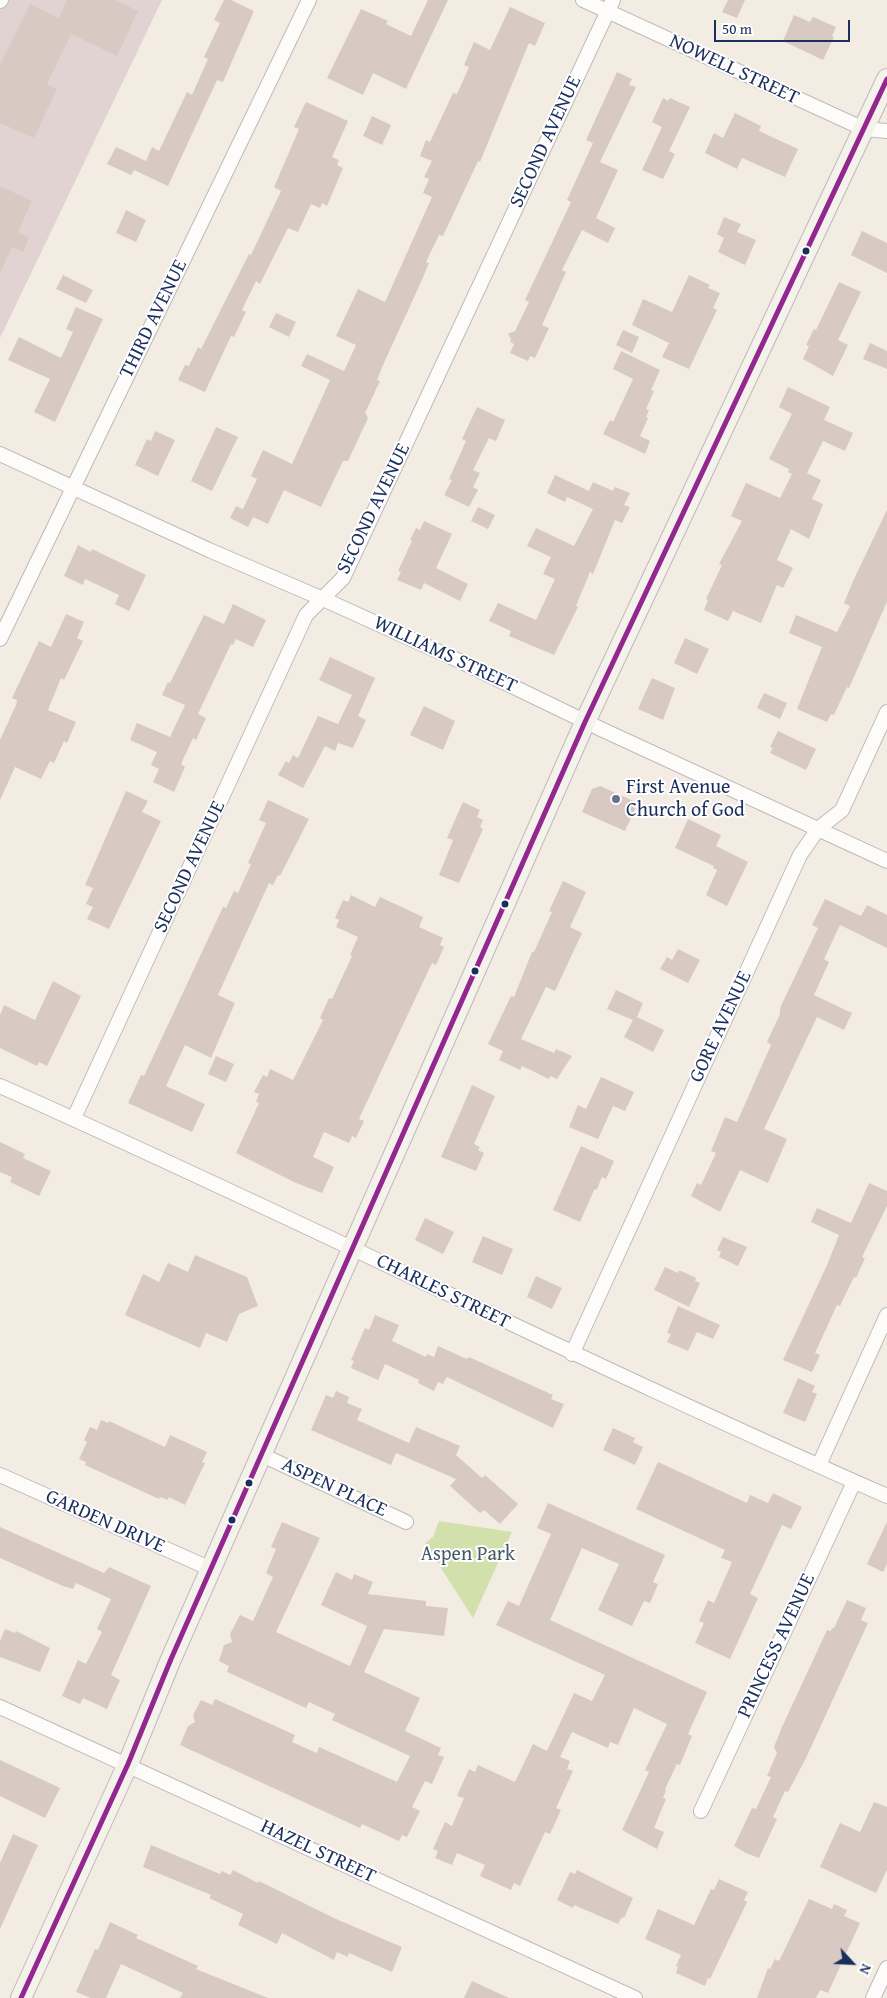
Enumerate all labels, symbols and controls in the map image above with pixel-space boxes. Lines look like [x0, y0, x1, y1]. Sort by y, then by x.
scale bar [717, 10, 853, 42]
text: 50 m [722, 18, 752, 39]
street label: NOWELL STREET [665, 30, 803, 110]
street label: SECOND AVENUE [505, 72, 587, 212]
unlabelled marker [801, 246, 811, 256]
street label: THIRD AVENUE [115, 256, 193, 382]
street label: SECOND AVENUE [332, 440, 416, 578]
street label: WILLIAMS STREET [369, 611, 521, 699]
place label: First Avenue Church of God [626, 776, 745, 823]
marker: First Avenue Church of God [610, 793, 622, 805]
street label: SECOND AVENUE [149, 797, 231, 937]
unlabelled marker [500, 899, 510, 909]
unlabelled marker [470, 966, 480, 976]
street label: GORE AVENUE [685, 967, 757, 1087]
street label: CHARLES STREET [372, 1249, 514, 1335]
street label: ASPEN PLACE [277, 1453, 391, 1523]
unlabelled marker [244, 1478, 254, 1488]
street label: GARDEN DRIVE [42, 1485, 168, 1559]
unlabelled marker [227, 1515, 237, 1525]
park label: Aspen Park [421, 1543, 515, 1567]
street label: PRINCESS AVENUE [733, 1570, 821, 1722]
street label: HAZEL STREET [257, 1815, 379, 1889]
north arrow [827, 1938, 877, 1988]
text: N [855, 1961, 877, 1978]

